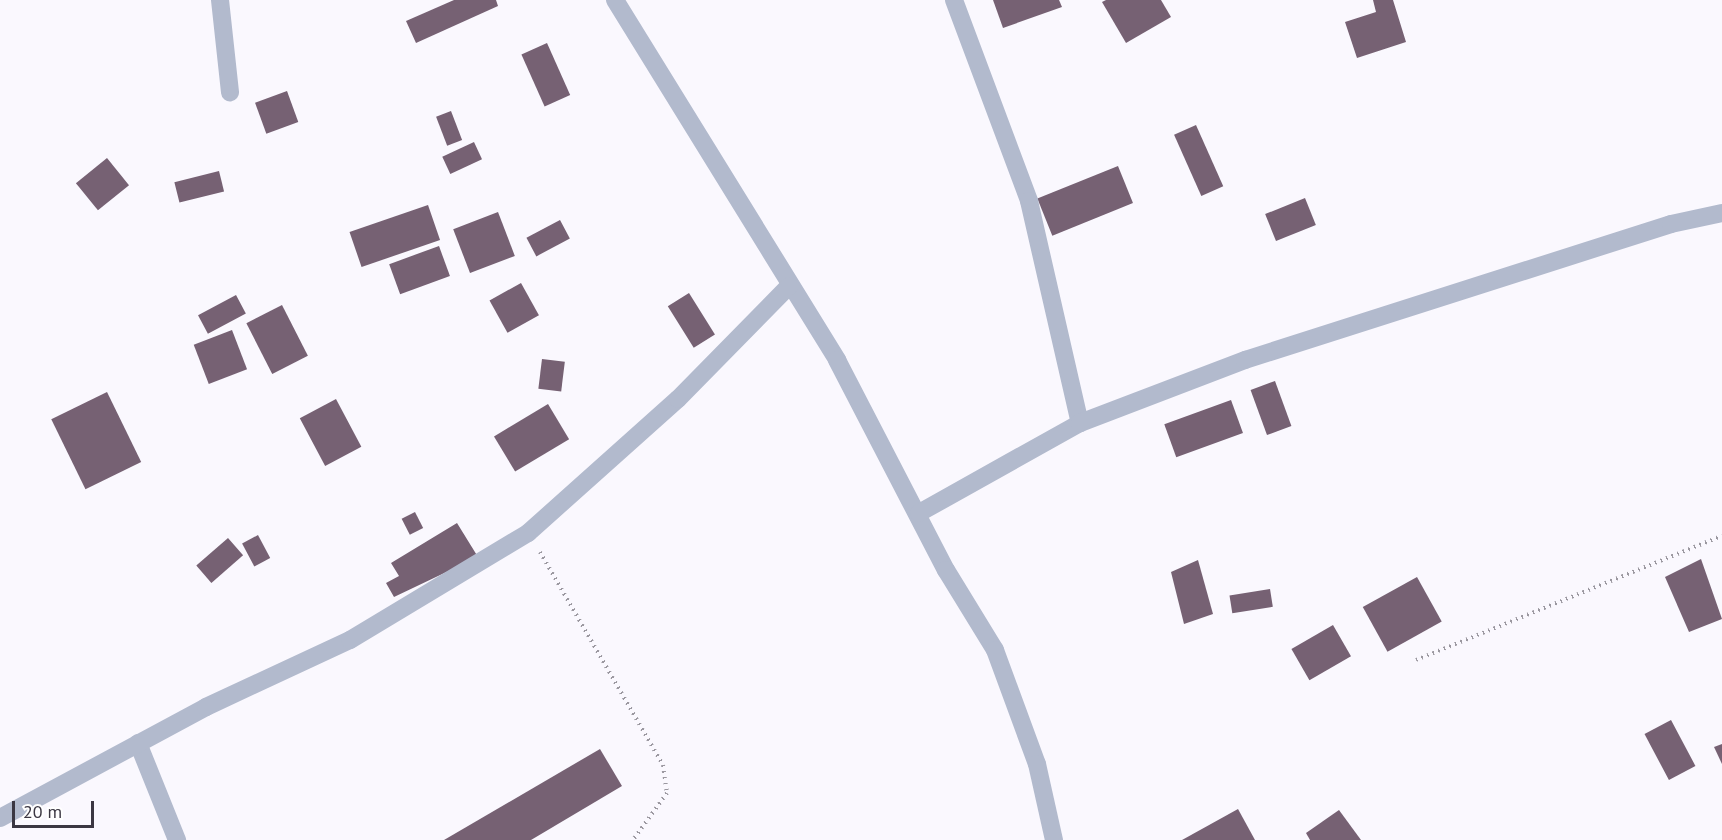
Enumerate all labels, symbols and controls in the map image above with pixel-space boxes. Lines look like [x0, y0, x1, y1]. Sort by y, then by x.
scale bar [15, 789, 98, 827]
text: 20 m [23, 800, 62, 823]

